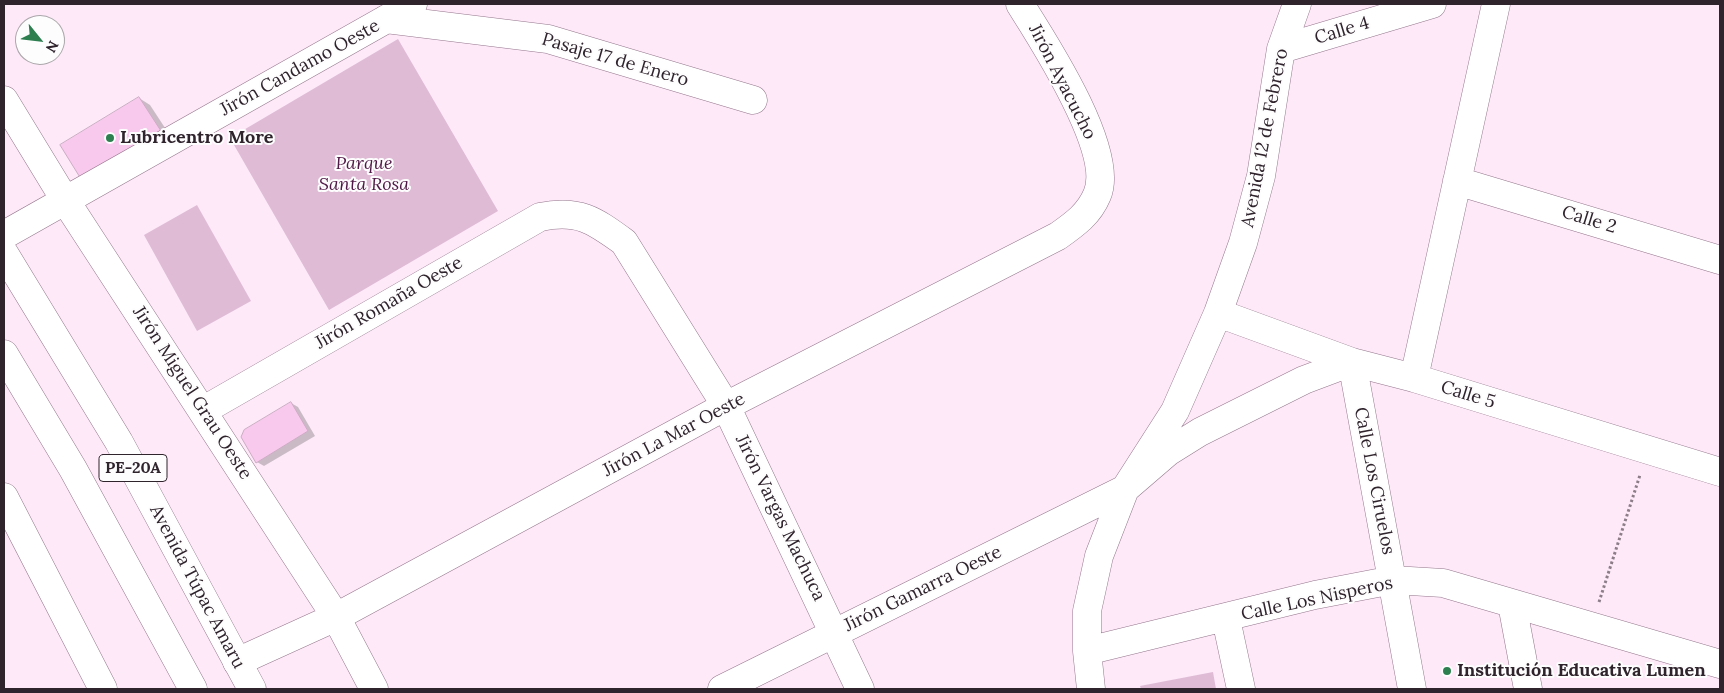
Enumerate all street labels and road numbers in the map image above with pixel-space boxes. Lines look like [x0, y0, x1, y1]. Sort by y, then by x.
street label: Calle 4 [1312, 12, 1372, 50]
street label: Jirón Candamo Oeste [217, 15, 383, 121]
street label: Jirón Ayacucho [1024, 21, 1100, 143]
street label: Pasaje 17 de Enero [539, 29, 691, 91]
street label: Avenida 12 de Febrero [1237, 47, 1293, 229]
street label: Calle 2 [1559, 202, 1619, 238]
street label: Jirón Romaña Oeste [311, 252, 467, 354]
street label: Jirón Miguel Grau Oeste [128, 302, 256, 484]
street label: Calle 5 [1438, 376, 1498, 414]
street label: Jirón La Mar Oeste [599, 388, 749, 482]
street label: Calle Los Ciruelos [1349, 405, 1399, 557]
street label: Jirón Vargas Machuca [730, 431, 830, 605]
road number: PE-20A [99, 454, 167, 482]
street label: Avenida Túpac Amaru [145, 502, 249, 672]
street label: Jirón Gamarra Oeste [841, 541, 1005, 637]
street label: Calle Los Nisperos [1239, 572, 1395, 626]

